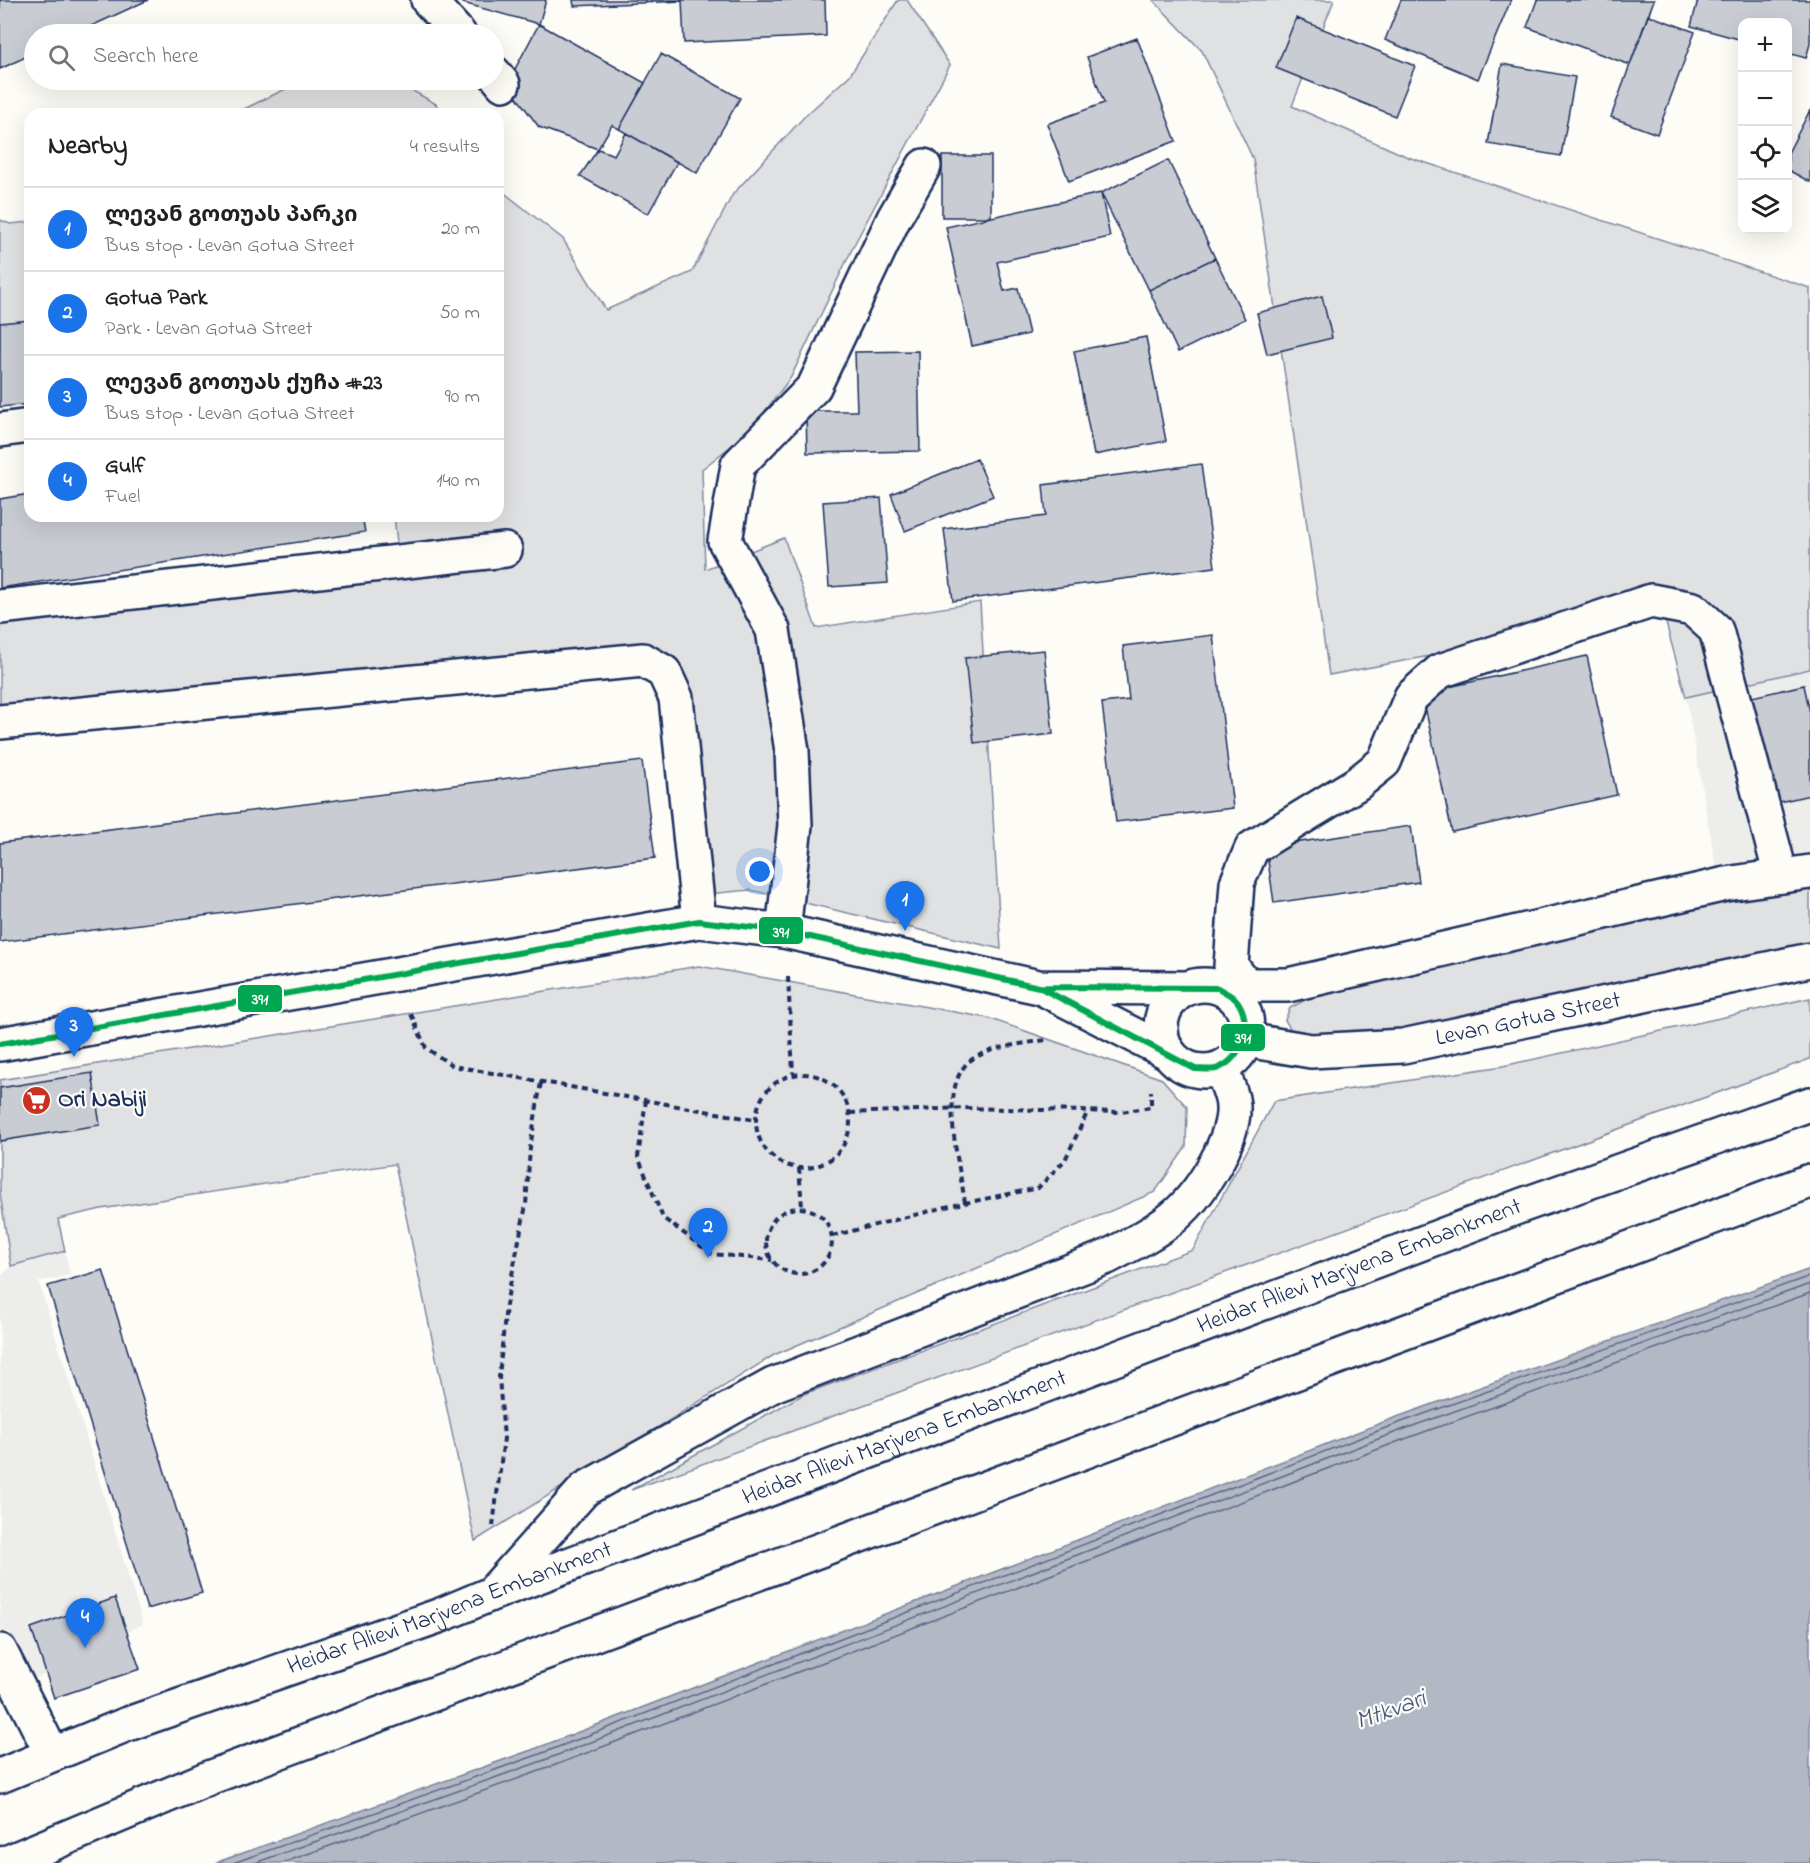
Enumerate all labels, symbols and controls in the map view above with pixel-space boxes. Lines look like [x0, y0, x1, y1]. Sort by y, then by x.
map controls [1738, 18, 1792, 234]
button: + [1738, 18, 1792, 72]
search box [24, 24, 504, 90]
icon: search [45, 41, 78, 74]
text: Search here [93, 41, 198, 73]
button: − [1738, 72, 1792, 126]
button: locate [1738, 126, 1792, 180]
text: Nearby [48, 128, 127, 166]
text: 4 results [410, 133, 480, 162]
button: layers [1738, 180, 1792, 234]
text: ლევან გოთუას პარკი [105, 200, 357, 232]
text: 1 [64, 215, 71, 244]
text: 20 m [441, 215, 480, 244]
text: Bus stop · Levan Gotua Street [105, 232, 354, 261]
text: Gotua Park [105, 283, 207, 315]
text: 2 [63, 299, 72, 328]
text: 50 m [439, 299, 480, 328]
text: Park · Levan Gotua Street [105, 315, 312, 344]
text: ლევან გოთუას ქუჩა #23 [105, 368, 383, 400]
text: 3 [63, 383, 72, 412]
text: 90 m [445, 383, 480, 412]
text: Bus stop · Levan Gotua Street [105, 400, 354, 429]
text: Gulf [105, 451, 145, 483]
text: 4 [63, 467, 72, 496]
text: 140 m [436, 467, 480, 496]
text: Fuel [105, 483, 140, 512]
your location [745, 857, 774, 886]
pin: 1 [886, 882, 924, 931]
line badge: 391 [758, 916, 804, 945]
text: 391 [772, 921, 790, 945]
street label: Levan Gotua Street [1432, 983, 1624, 1056]
line badge: 391 [237, 984, 283, 1013]
text: 391 [251, 988, 269, 1012]
pin: 3 [54, 1008, 94, 1057]
line badge: 391 [1220, 1023, 1266, 1052]
text: 391 [1234, 1027, 1252, 1051]
place label: Ori Nabiji [58, 1083, 147, 1118]
supermarket icon: Ori Nabiji [21, 1084, 53, 1116]
street label: Heidar Alievi Marjvena Embankment [1192, 1190, 1527, 1344]
pin: 2 [688, 1208, 728, 1258]
street label: Heidar Alievi Marjvena Embankment [737, 1361, 1072, 1515]
street label: Heidar Alievi Marjvena Embankment [282, 1532, 617, 1685]
pin: 4 [66, 1598, 104, 1648]
water label: Mtkvari [1350, 1680, 1434, 1741]

